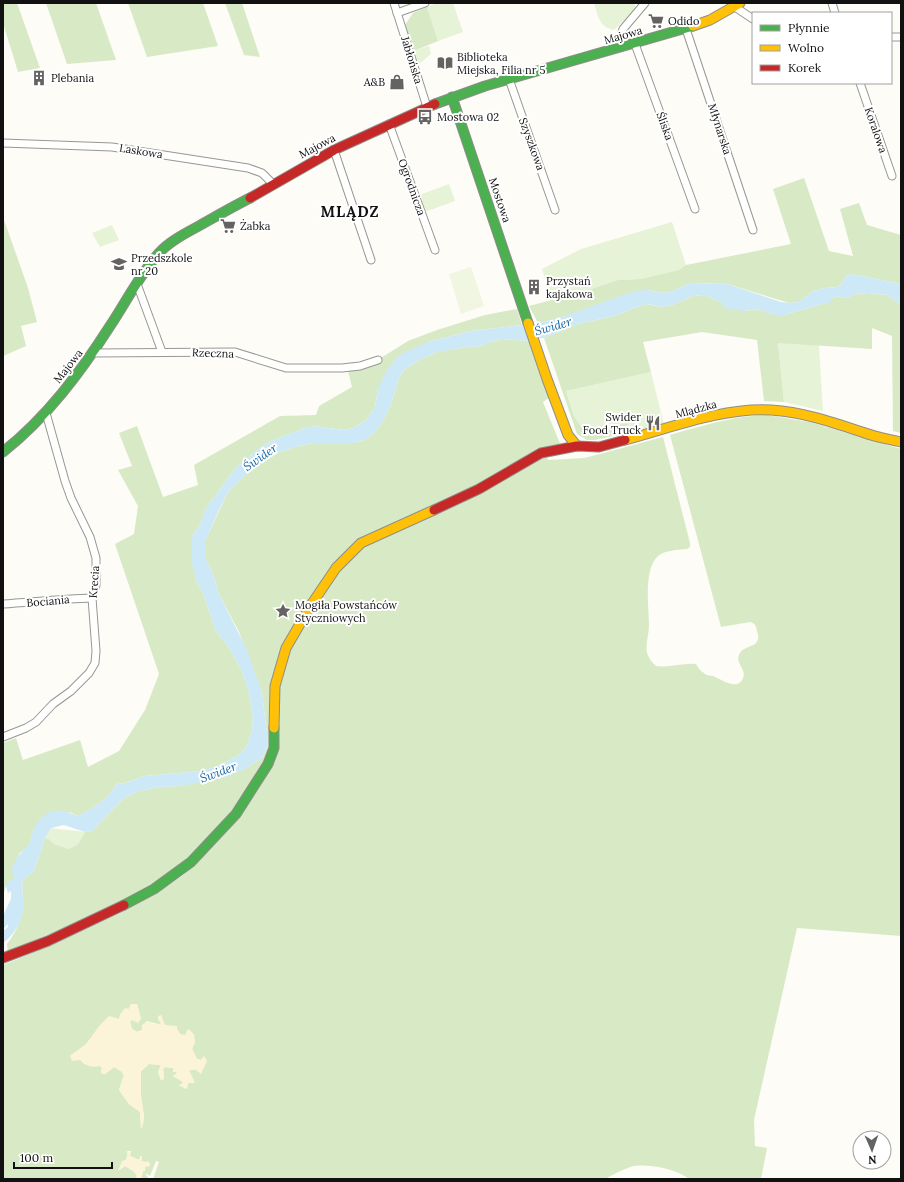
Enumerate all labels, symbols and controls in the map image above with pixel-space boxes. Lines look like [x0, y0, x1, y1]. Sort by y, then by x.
supermarket icon: Odido [647, 12, 665, 30]
legend [752, 12, 892, 84]
place label: Odido [668, 14, 699, 28]
text: Płynnie [788, 20, 830, 35]
street label: Majowa [602, 23, 644, 47]
street label: Jabłońska [398, 34, 426, 86]
text: Wolno [788, 40, 824, 55]
place label: Biblioteka Miejska, Filia nr 5 [457, 50, 545, 77]
library icon: Biblioteka Miejska, Filia nr 5 [436, 54, 454, 72]
text: Korek [788, 60, 822, 75]
building icon: Plebania [30, 69, 48, 87]
place label: Plebania [51, 71, 94, 85]
shop icon: A&B [388, 73, 406, 91]
place label: A&B [363, 75, 385, 89]
street label: Młynarska [705, 102, 735, 157]
street label: Koralowa [862, 105, 891, 155]
bus stop icon: Mostowa 02 [416, 108, 434, 126]
place label: Mostowa 02 [437, 110, 499, 124]
street label: Śliska [653, 110, 677, 142]
street label: Szyszkowa [516, 116, 548, 172]
street label: Majowa [296, 130, 338, 161]
street label: Laskowa [118, 141, 164, 161]
street label: Ogrodnicza [395, 157, 429, 218]
street label: Mostowa [486, 176, 514, 225]
district label: MLĄDZ [320, 202, 380, 221]
supermarket icon: Żabka [219, 217, 237, 235]
place label: Żabka [240, 218, 271, 233]
place label: Przedszkole nr 20 [131, 251, 192, 278]
school or university icon: Przedszkole nr 20 [110, 255, 128, 273]
place label: Przystań kajakowa [546, 274, 593, 301]
building icon: Przystań kajakowa [525, 278, 543, 296]
water label: Świder [533, 313, 574, 338]
street label: Rzeczna [192, 345, 235, 361]
street label: Majowa [50, 346, 86, 386]
street label: Mlądzka [674, 397, 719, 421]
place label: Swider Food Truck [583, 410, 641, 437]
restaurant icon: Swider Food Truck [644, 414, 662, 432]
water label: Świder [240, 440, 280, 474]
street label: Krecia [86, 565, 102, 599]
street label: Bociania [26, 592, 71, 610]
place label: Mogiła Powstańców Styczniowych [295, 598, 397, 625]
place icon: Mogiła Powstańców Styczniowych [274, 602, 292, 620]
water label: Świder [198, 758, 239, 786]
north arrow [852, 1130, 892, 1170]
scale bar [14, 1144, 112, 1170]
text: 100 m [20, 1150, 53, 1165]
text: N [867, 1153, 877, 1167]

